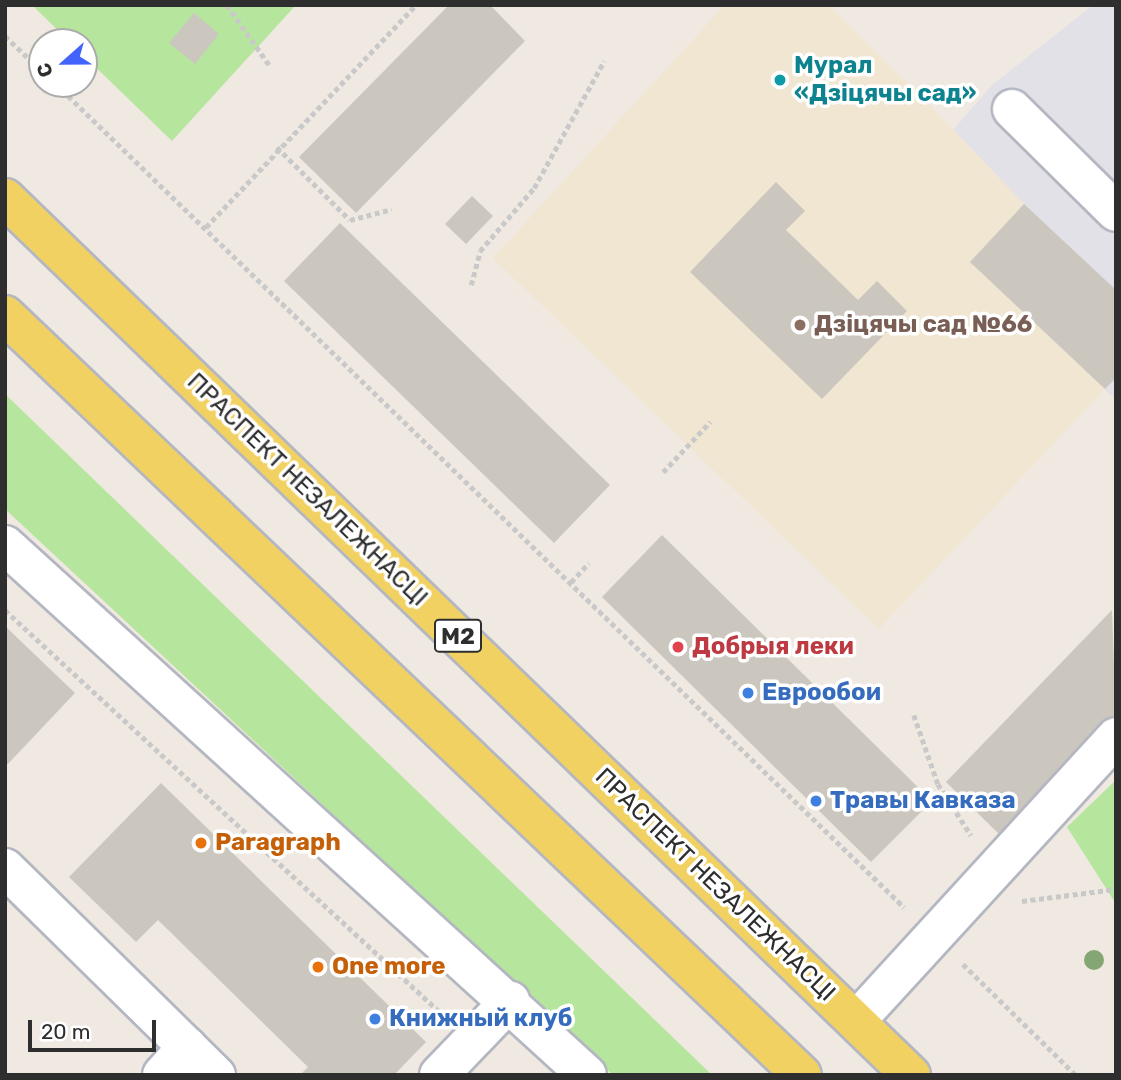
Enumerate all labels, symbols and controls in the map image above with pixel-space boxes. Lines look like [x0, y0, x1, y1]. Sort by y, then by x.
north arrow [28, 28, 98, 98]
place label: Мурал «Дзіцячы сад» [794, 52, 977, 108]
text: С [32, 60, 58, 80]
marker: Мурал «Дзіцячы сад» [772, 72, 788, 88]
place label: Дзіцячы сад №66 [814, 311, 1032, 339]
marker: Дзіцячы сад №66 [792, 317, 808, 333]
street label: ПРАСПЕКТ НЕЗАЛЕЖНАСЦІ [181, 368, 433, 612]
road number: М2 [434, 616, 482, 656]
place label: Добрыя леки [692, 633, 854, 661]
marker: Добрыя леки [670, 639, 686, 655]
place label: Еврообои [762, 679, 881, 707]
marker: Еврообои [740, 685, 756, 701]
street label: ПРАСПЕКТ НЕЗАЛЕЖНАСЦІ [589, 763, 841, 1007]
place label: Травы Кавказа [830, 787, 1016, 815]
marker: Травы Кавказа [808, 793, 824, 809]
place label: Paragraph [215, 829, 341, 857]
marker: Paragraph [193, 835, 209, 851]
place label: One more [332, 953, 446, 981]
marker: One more [310, 959, 326, 975]
place label: Книжный клуб [389, 1005, 572, 1033]
scale bar [32, 1006, 159, 1050]
marker: Книжный клуб [367, 1011, 383, 1027]
text: 20 m [41, 1019, 90, 1044]

